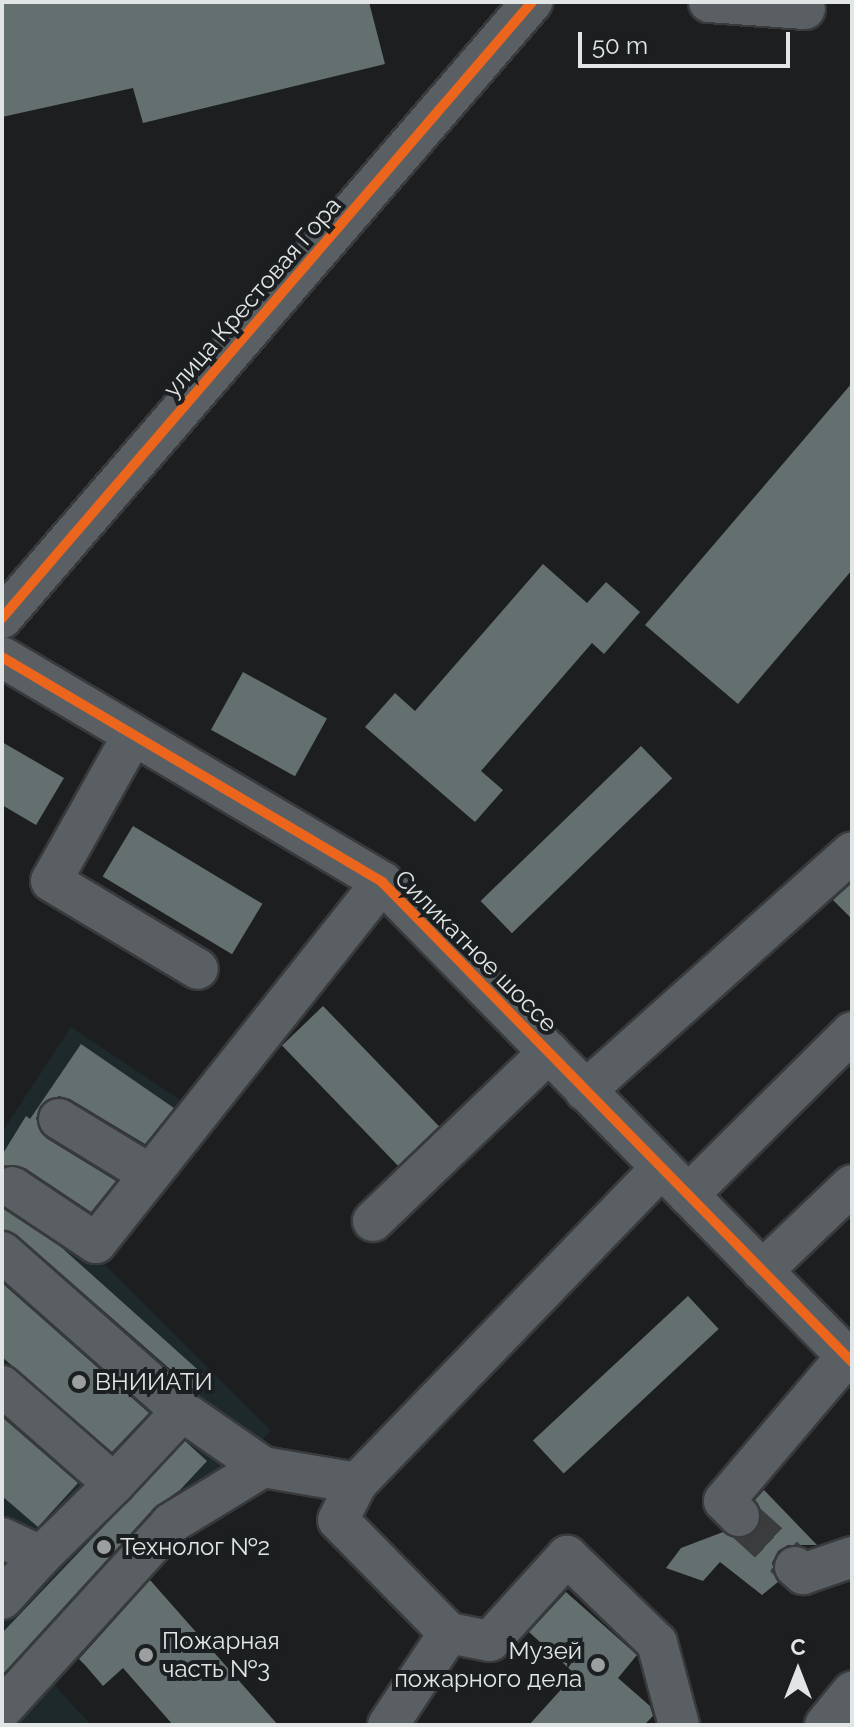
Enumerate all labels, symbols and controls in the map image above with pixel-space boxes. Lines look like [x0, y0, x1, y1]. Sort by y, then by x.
scale bar [582, 16, 794, 66]
text: 50 m [592, 31, 648, 60]
street label: улица Крестовая Гора [157, 191, 347, 403]
street label: Силикатное шоссе [389, 864, 563, 1038]
place label: ВНИИАТИ [95, 1368, 213, 1396]
marker: ВНИИАТИ [70, 1373, 88, 1391]
place label: Технолог №2 [120, 1533, 270, 1561]
marker: Технолог №2 [95, 1538, 113, 1556]
place label: Пожарная часть №3 [162, 1627, 280, 1683]
north arrow [758, 1631, 838, 1711]
text: С [790, 1634, 806, 1660]
place label: Музей пожарного дела [394, 1637, 582, 1693]
marker: Пожарная часть №3 [137, 1646, 155, 1664]
marker: Музей пожарного дела [589, 1656, 607, 1674]

